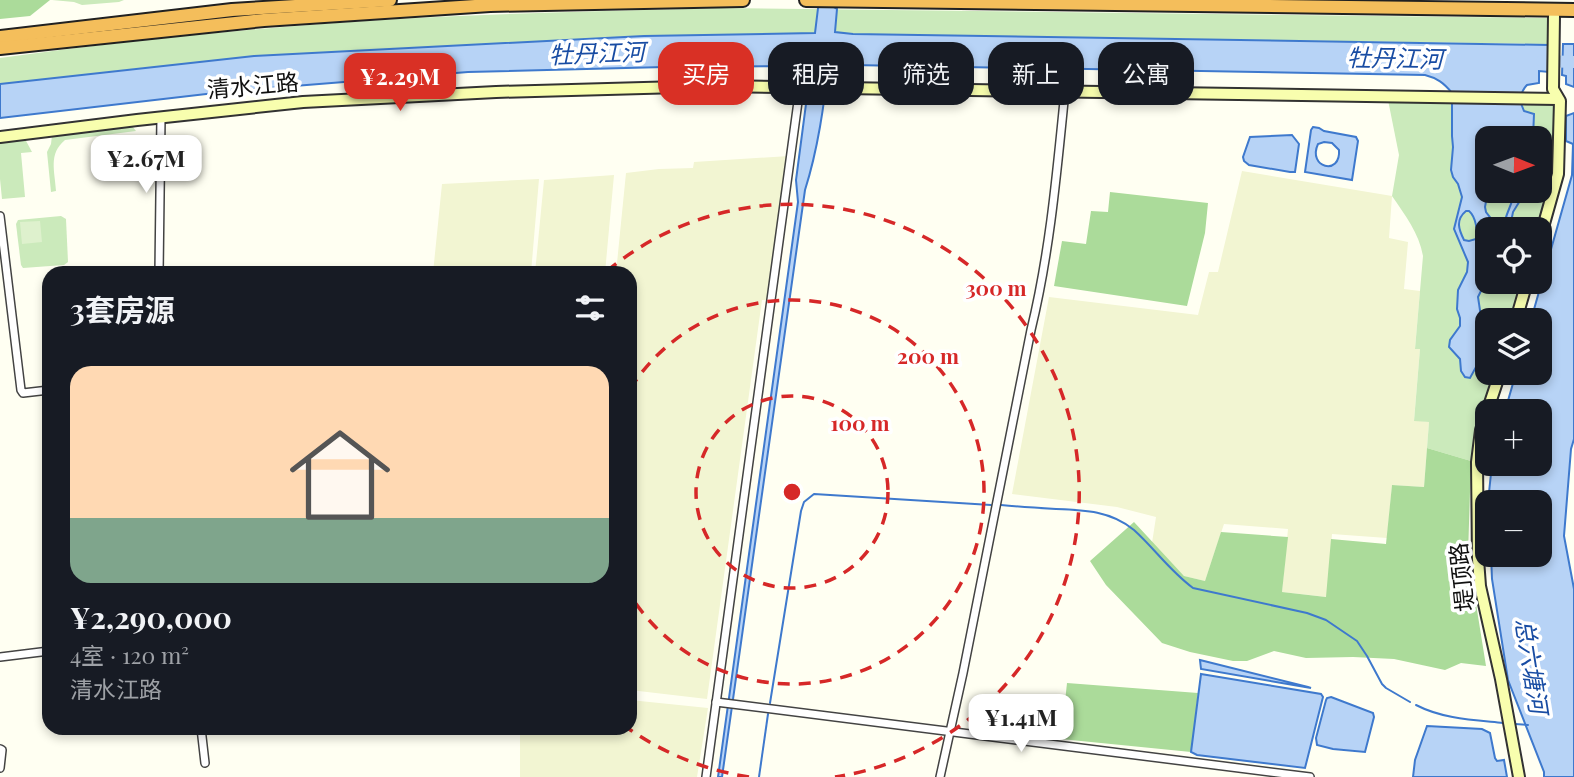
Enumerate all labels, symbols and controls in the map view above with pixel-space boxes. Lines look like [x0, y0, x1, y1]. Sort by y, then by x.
water label: 牡丹江河 [548, 34, 649, 70]
water label: 牡丹江河 [1347, 40, 1447, 74]
chip: 买房 [658, 42, 754, 105]
chip: 租房 [768, 42, 864, 105]
chip: 筛选 [878, 42, 974, 105]
chip: 新上 [988, 42, 1084, 105]
chip: 公寓 [1098, 42, 1194, 105]
pin: ¥2.29M [343, 54, 457, 113]
text: ¥2.29M [360, 60, 440, 91]
street label: 清水江路 [206, 65, 300, 104]
north arrow [1475, 126, 1552, 203]
map controls [1475, 126, 1552, 567]
pin: ¥2.67M [89, 136, 203, 195]
text: ¥2.67M [107, 142, 185, 173]
button: locate [1475, 217, 1552, 294]
text: 300 m [965, 273, 1027, 301]
text: 3套房源 [70, 289, 175, 329]
icon: filters [571, 289, 609, 327]
button: layers [1475, 308, 1552, 385]
text: 200 m [897, 341, 959, 369]
button: + [1475, 399, 1552, 476]
text: 100 m [830, 408, 890, 436]
icon: home [277, 412, 403, 538]
centre of rings [780, 480, 804, 504]
button: − [1475, 490, 1552, 567]
street label: 堤顶路 [1441, 541, 1480, 613]
text: ¥2,290,000 [70, 597, 232, 637]
water label: 总六塘河 [1510, 616, 1557, 720]
text: 4室 · 120 m² [70, 639, 189, 670]
text: 清水江路 [70, 673, 162, 704]
pin: ¥1.41M [964, 694, 1078, 754]
text: ¥1.41M [985, 701, 1057, 732]

